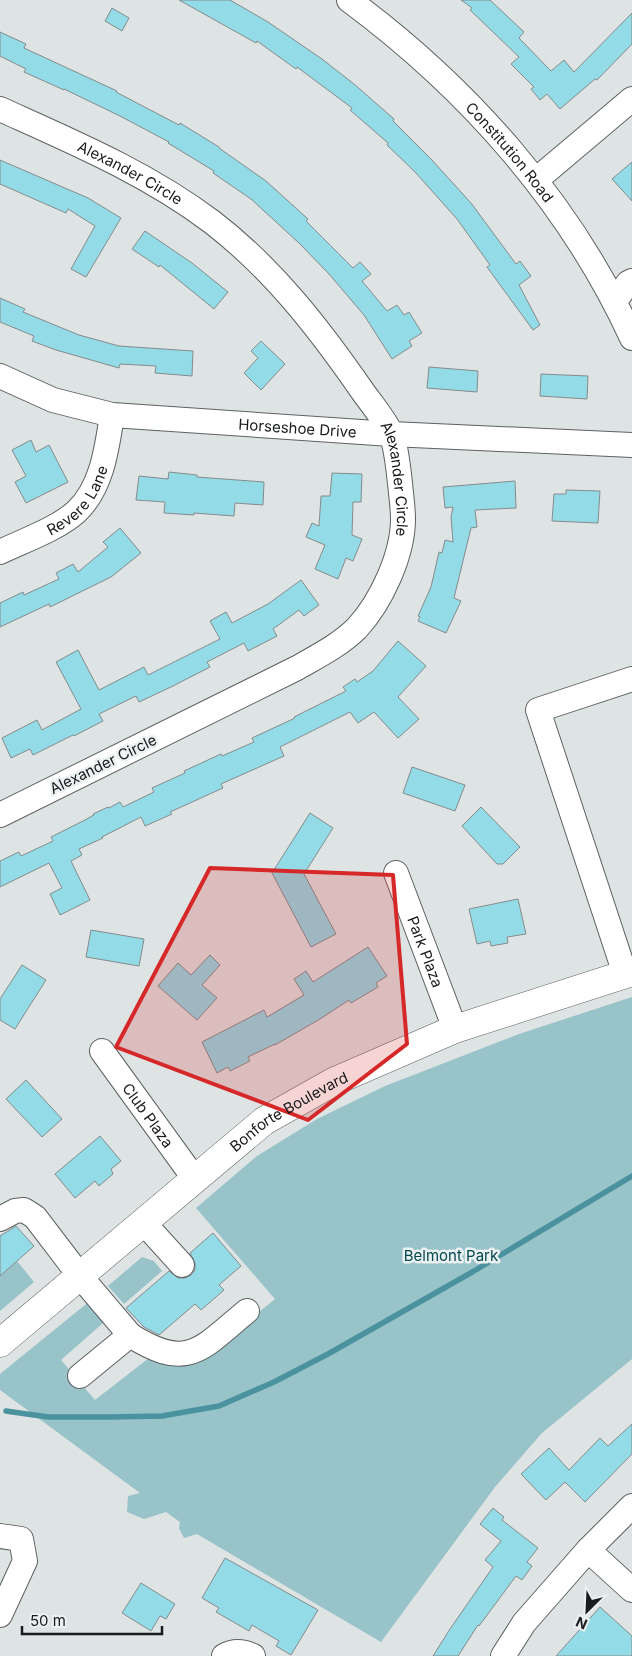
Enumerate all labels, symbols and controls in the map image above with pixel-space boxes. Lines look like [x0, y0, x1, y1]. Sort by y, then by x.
street label: Constitution Road [462, 98, 558, 206]
street label: Alexander Circle [75, 136, 186, 209]
street label: Horseshoe Drive [238, 414, 357, 441]
street label: Alexander Circle [377, 418, 413, 538]
street label: Revere Lane [43, 463, 111, 539]
street label: Alexander Circle [46, 730, 160, 798]
street label: Park Plaza [404, 913, 448, 990]
street label: Bonforte Boulevard [226, 1067, 351, 1155]
street label: Club Plaza [119, 1079, 178, 1151]
park label: Belmont Park [404, 1246, 499, 1265]
north arrow [562, 1586, 612, 1636]
scale bar [22, 1604, 162, 1636]
text: 50 m [30, 1611, 66, 1630]
text: N [573, 1613, 590, 1633]

